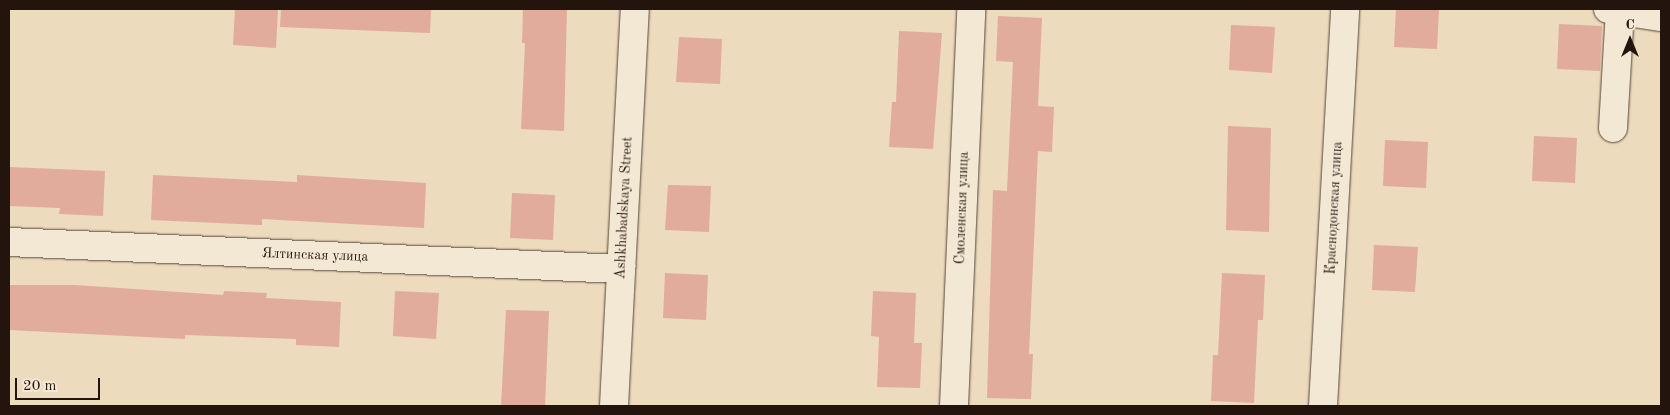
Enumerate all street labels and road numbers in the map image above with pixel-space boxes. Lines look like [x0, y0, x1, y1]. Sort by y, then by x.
street label: Ashkhabadskaya Street [612, 136, 636, 280]
street label: Краснодонская улица [1322, 141, 1346, 275]
street label: Смоленская улица [952, 151, 972, 265]
street label: Ялтинская улица [262, 245, 368, 265]

